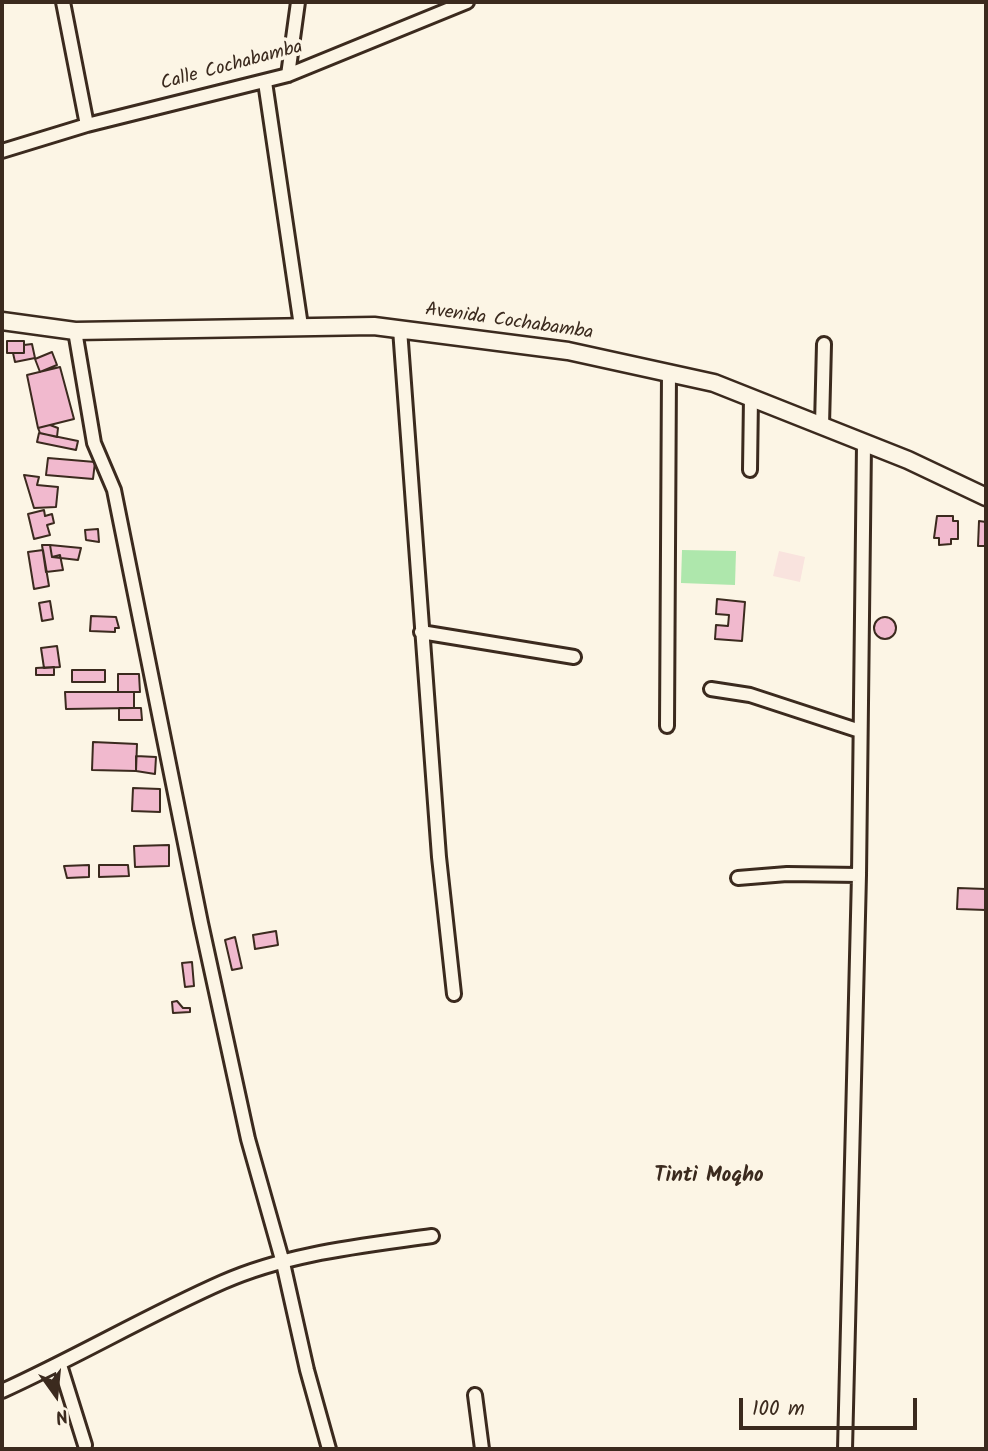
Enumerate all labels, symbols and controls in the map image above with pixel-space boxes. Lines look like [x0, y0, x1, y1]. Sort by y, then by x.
street label: Calle Cochabamba [158, 37, 306, 97]
street label: Avenida Cochabamba [424, 300, 594, 346]
district label: Tinti Moqho [654, 1164, 764, 1190]
north arrow [21, 1360, 91, 1430]
scale bar [743, 1384, 922, 1428]
text: 100 m [752, 1393, 805, 1426]
text: N [52, 1399, 71, 1431]

